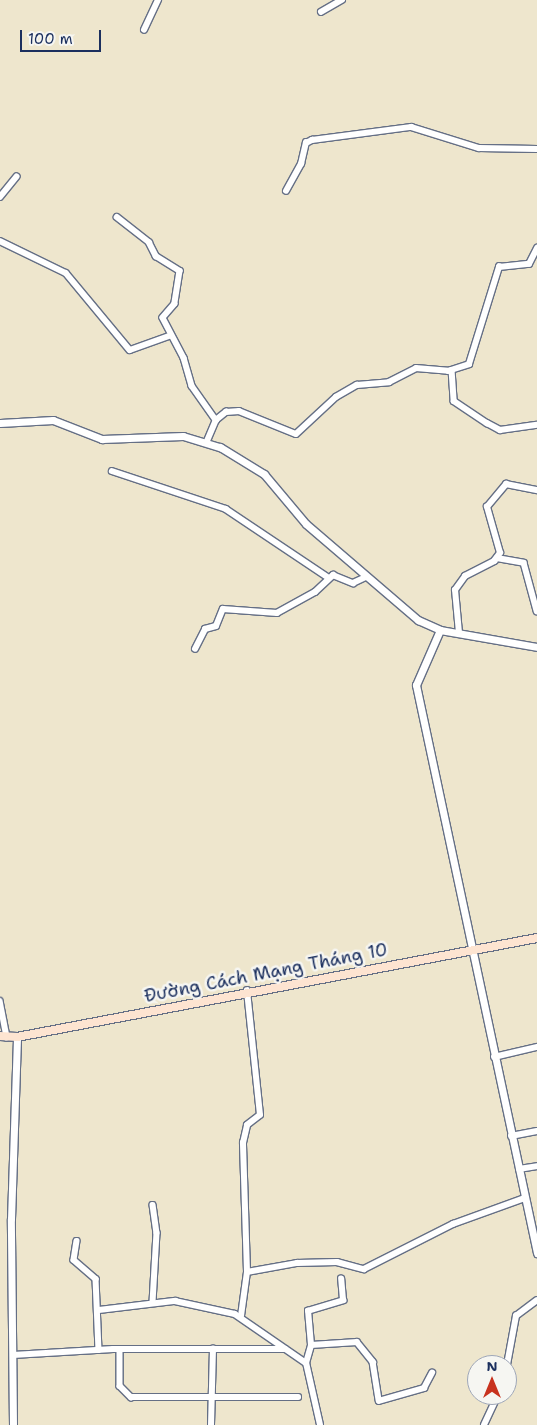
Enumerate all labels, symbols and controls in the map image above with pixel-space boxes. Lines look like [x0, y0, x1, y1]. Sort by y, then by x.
scale bar [22, 20, 104, 52]
text: 100 m [28, 29, 73, 49]
street label: Đường Cách Mạng Tháng 10 [142, 939, 390, 1007]
north arrow [467, 1355, 517, 1405]
text: N [486, 1357, 498, 1375]

